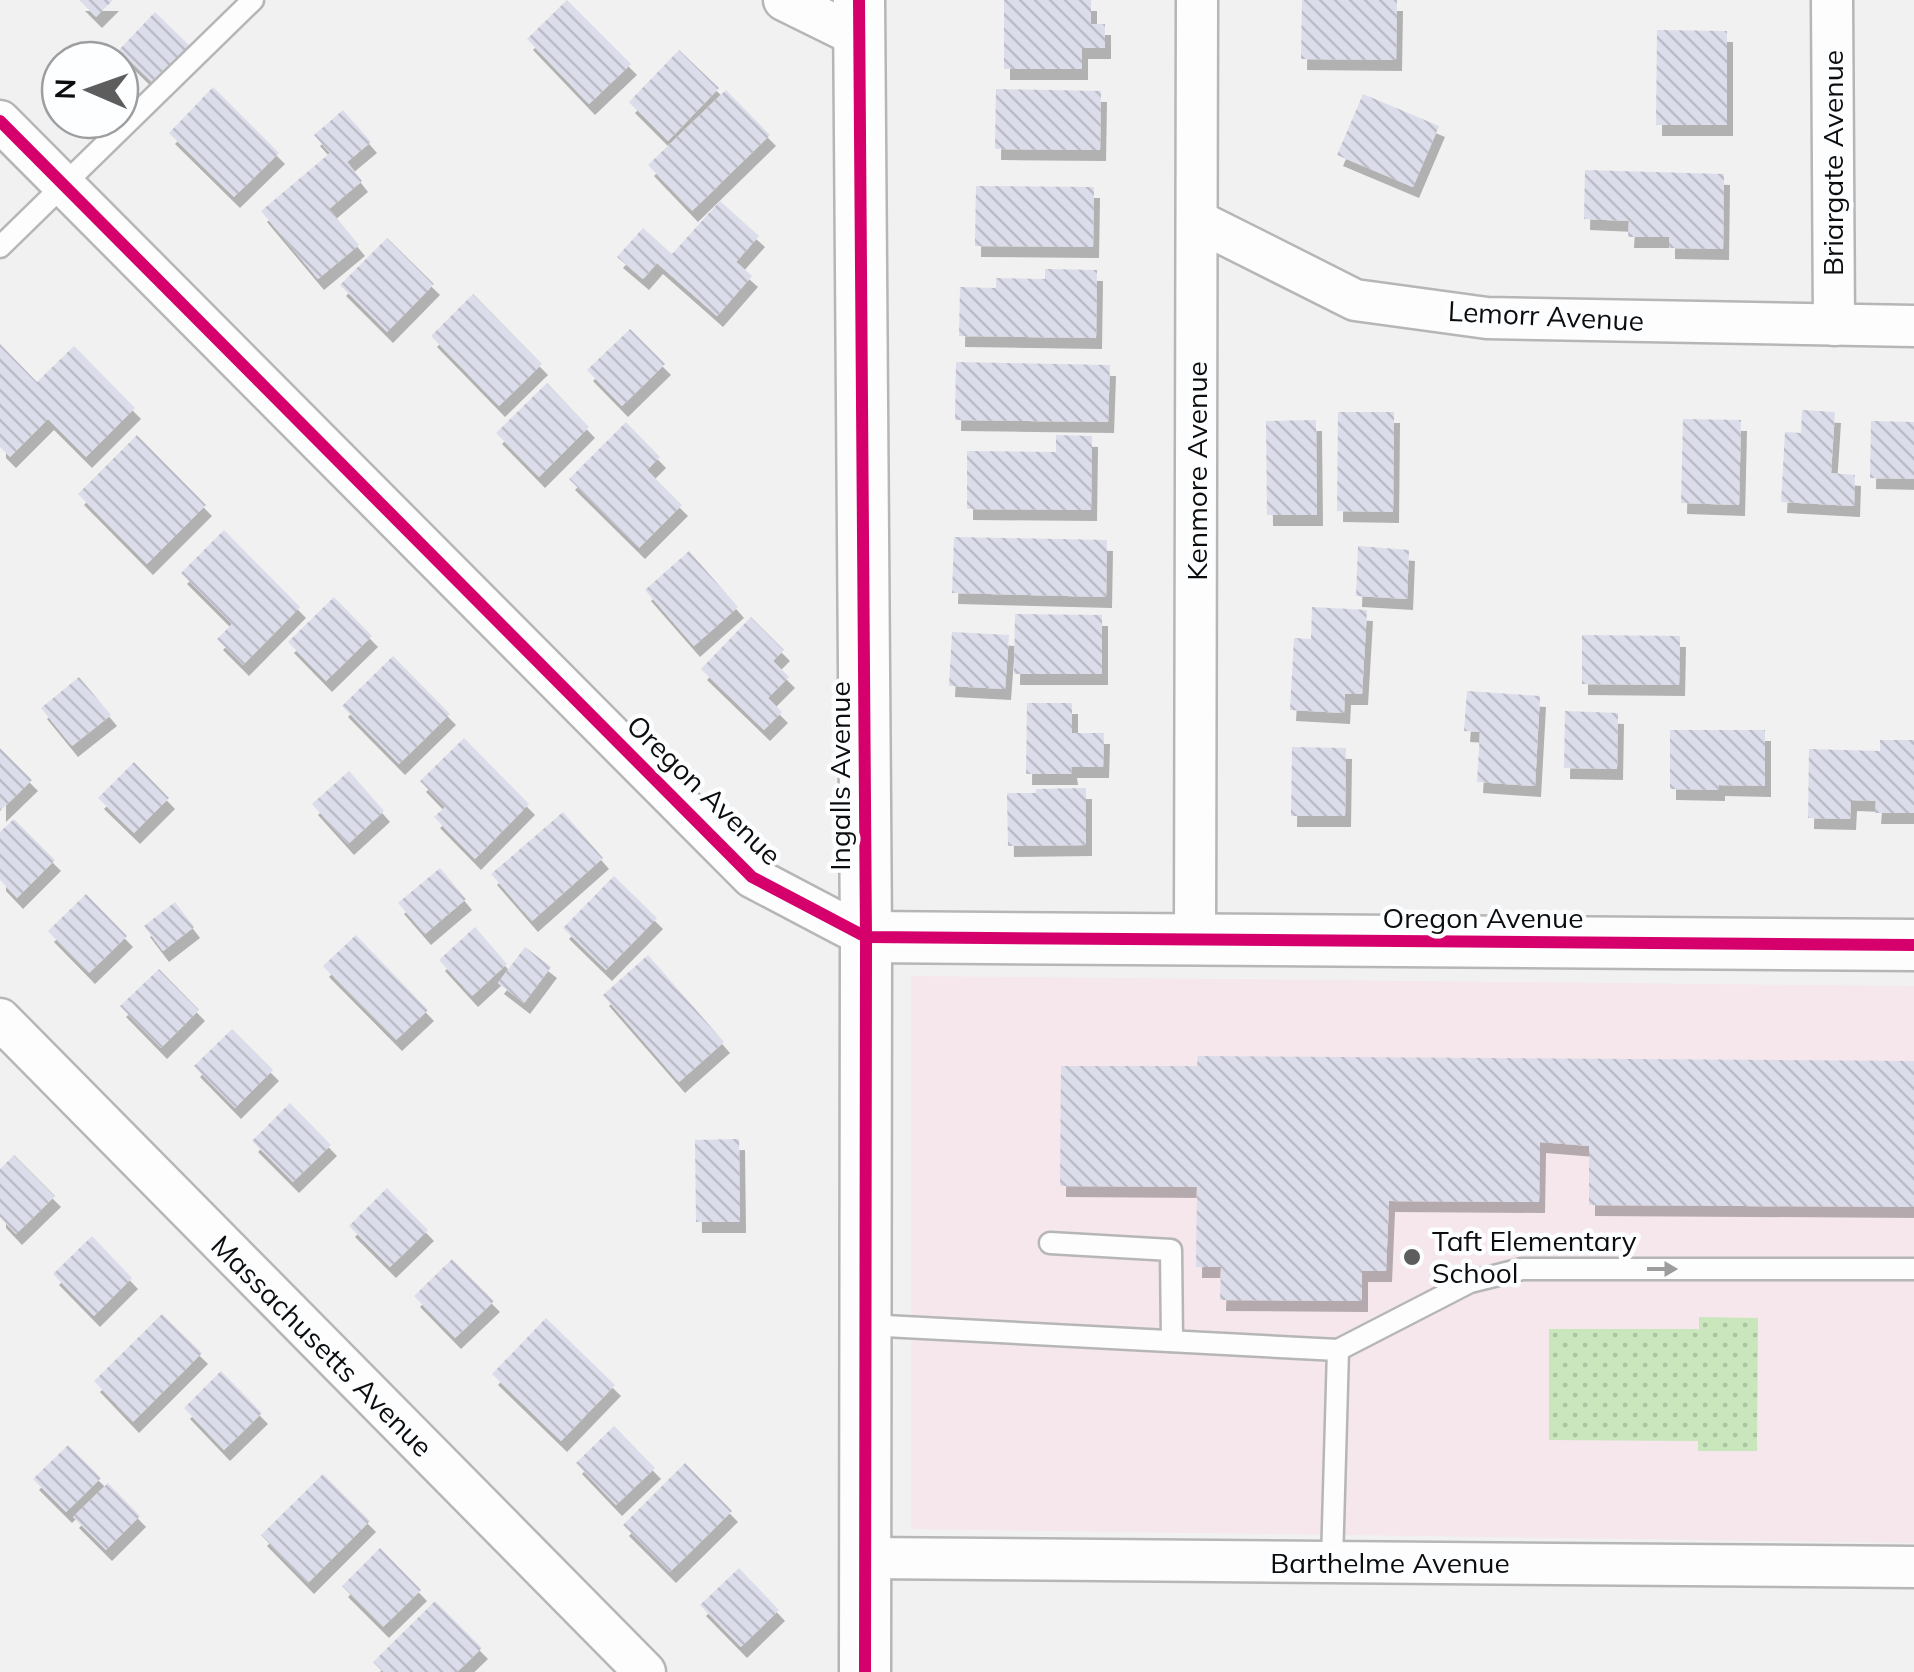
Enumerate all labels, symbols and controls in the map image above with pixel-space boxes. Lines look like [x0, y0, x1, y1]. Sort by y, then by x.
north arrow [40, 40, 140, 140]
street label: Briargate Avenue [1815, 50, 1850, 276]
text: N [47, 78, 82, 100]
street label: Lemorr Avenue [1447, 293, 1645, 338]
street label: Kenmore Avenue [1179, 361, 1214, 581]
street label: Ingalls Avenue [822, 681, 857, 871]
street label: Oregon Avenue [620, 707, 789, 872]
street label: Oregon Avenue [1383, 900, 1583, 935]
place label: Taft Elementary School [1432, 1223, 1637, 1290]
street label: Massachusetts Avenue [204, 1228, 440, 1464]
marker: Taft Elementary School [1401, 1246, 1423, 1268]
one-way arrow [1647, 1261, 1679, 1277]
street label: Barthelme Avenue [1270, 1545, 1510, 1580]

